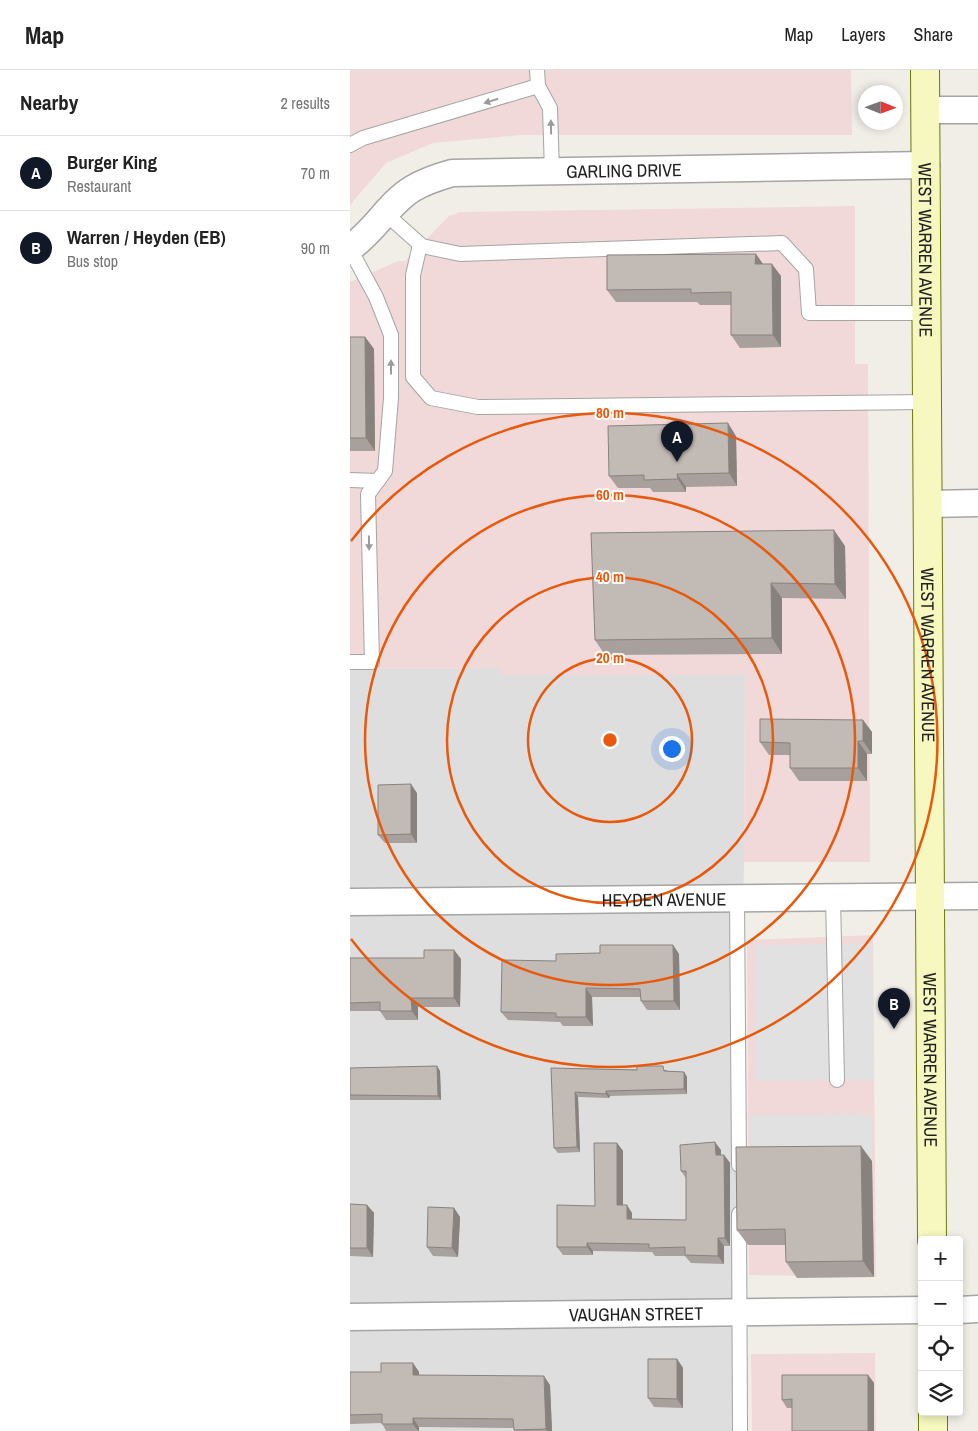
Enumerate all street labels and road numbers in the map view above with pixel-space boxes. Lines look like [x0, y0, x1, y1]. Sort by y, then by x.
street label: GARLING DRIVE [566, 157, 682, 184]
street label: WEST WARREN AVENUE [913, 163, 939, 337]
street label: WEST WARREN AVENUE [915, 568, 942, 742]
street label: HEYDEN AVENUE [602, 886, 726, 912]
street label: WEST WARREN AVENUE [918, 973, 944, 1147]
street label: VAUGHAN STREET [569, 1300, 703, 1327]

